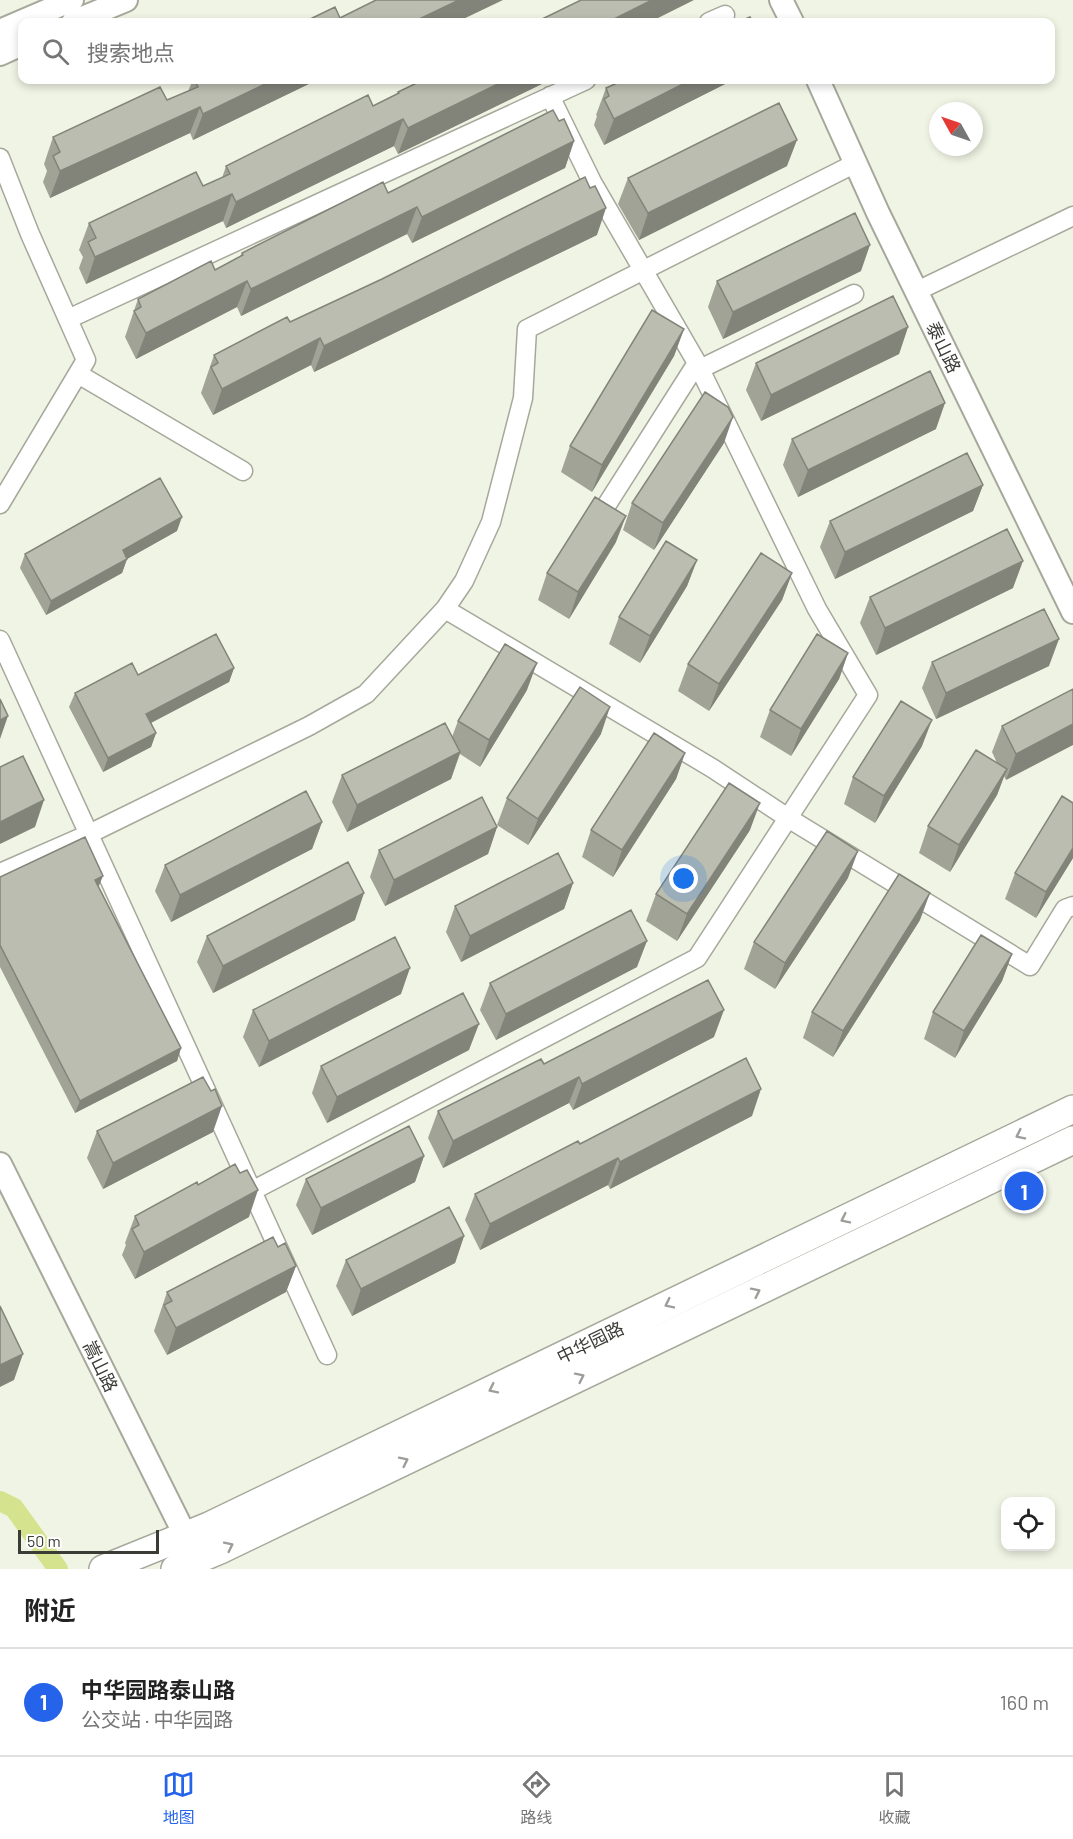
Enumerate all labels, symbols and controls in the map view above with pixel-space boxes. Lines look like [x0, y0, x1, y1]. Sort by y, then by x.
search box [18, 18, 1055, 84]
icon: search [39, 35, 72, 68]
text: 搜索地点 [87, 39, 175, 65]
north arrow [929, 102, 983, 156]
street label: 泰山路 [922, 318, 966, 376]
your location [669, 864, 698, 893]
one-way arrow [1016, 1127, 1027, 1139]
pin: 1 [1004, 1168, 1044, 1214]
one-way arrow [840, 1212, 851, 1224]
one-way arrow [749, 1288, 760, 1300]
one-way arrow [664, 1296, 675, 1308]
street label: 中华园路 [553, 1316, 627, 1368]
street label: 嵩山路 [79, 1337, 123, 1395]
one-way arrow [574, 1372, 585, 1384]
one-way arrow [489, 1381, 500, 1393]
one-way arrow [398, 1457, 409, 1469]
map controls [1001, 1497, 1055, 1551]
button: locate [1001, 1497, 1055, 1551]
scale bar [18, 1527, 159, 1554]
text: 50 m [27, 1531, 61, 1550]
one-way arrow [222, 1542, 233, 1554]
text: 附近 [24, 1594, 76, 1625]
text: 中华园路泰山路 [81, 1676, 235, 1702]
text: 1 [40, 1690, 47, 1714]
text: 160 m [1000, 1690, 1049, 1714]
text: 公交站 · 中华园路 [81, 1707, 233, 1731]
tab: 地图 [162, 1768, 195, 1828]
tab: 路线 [520, 1768, 553, 1828]
tab: 收藏 [878, 1768, 911, 1828]

